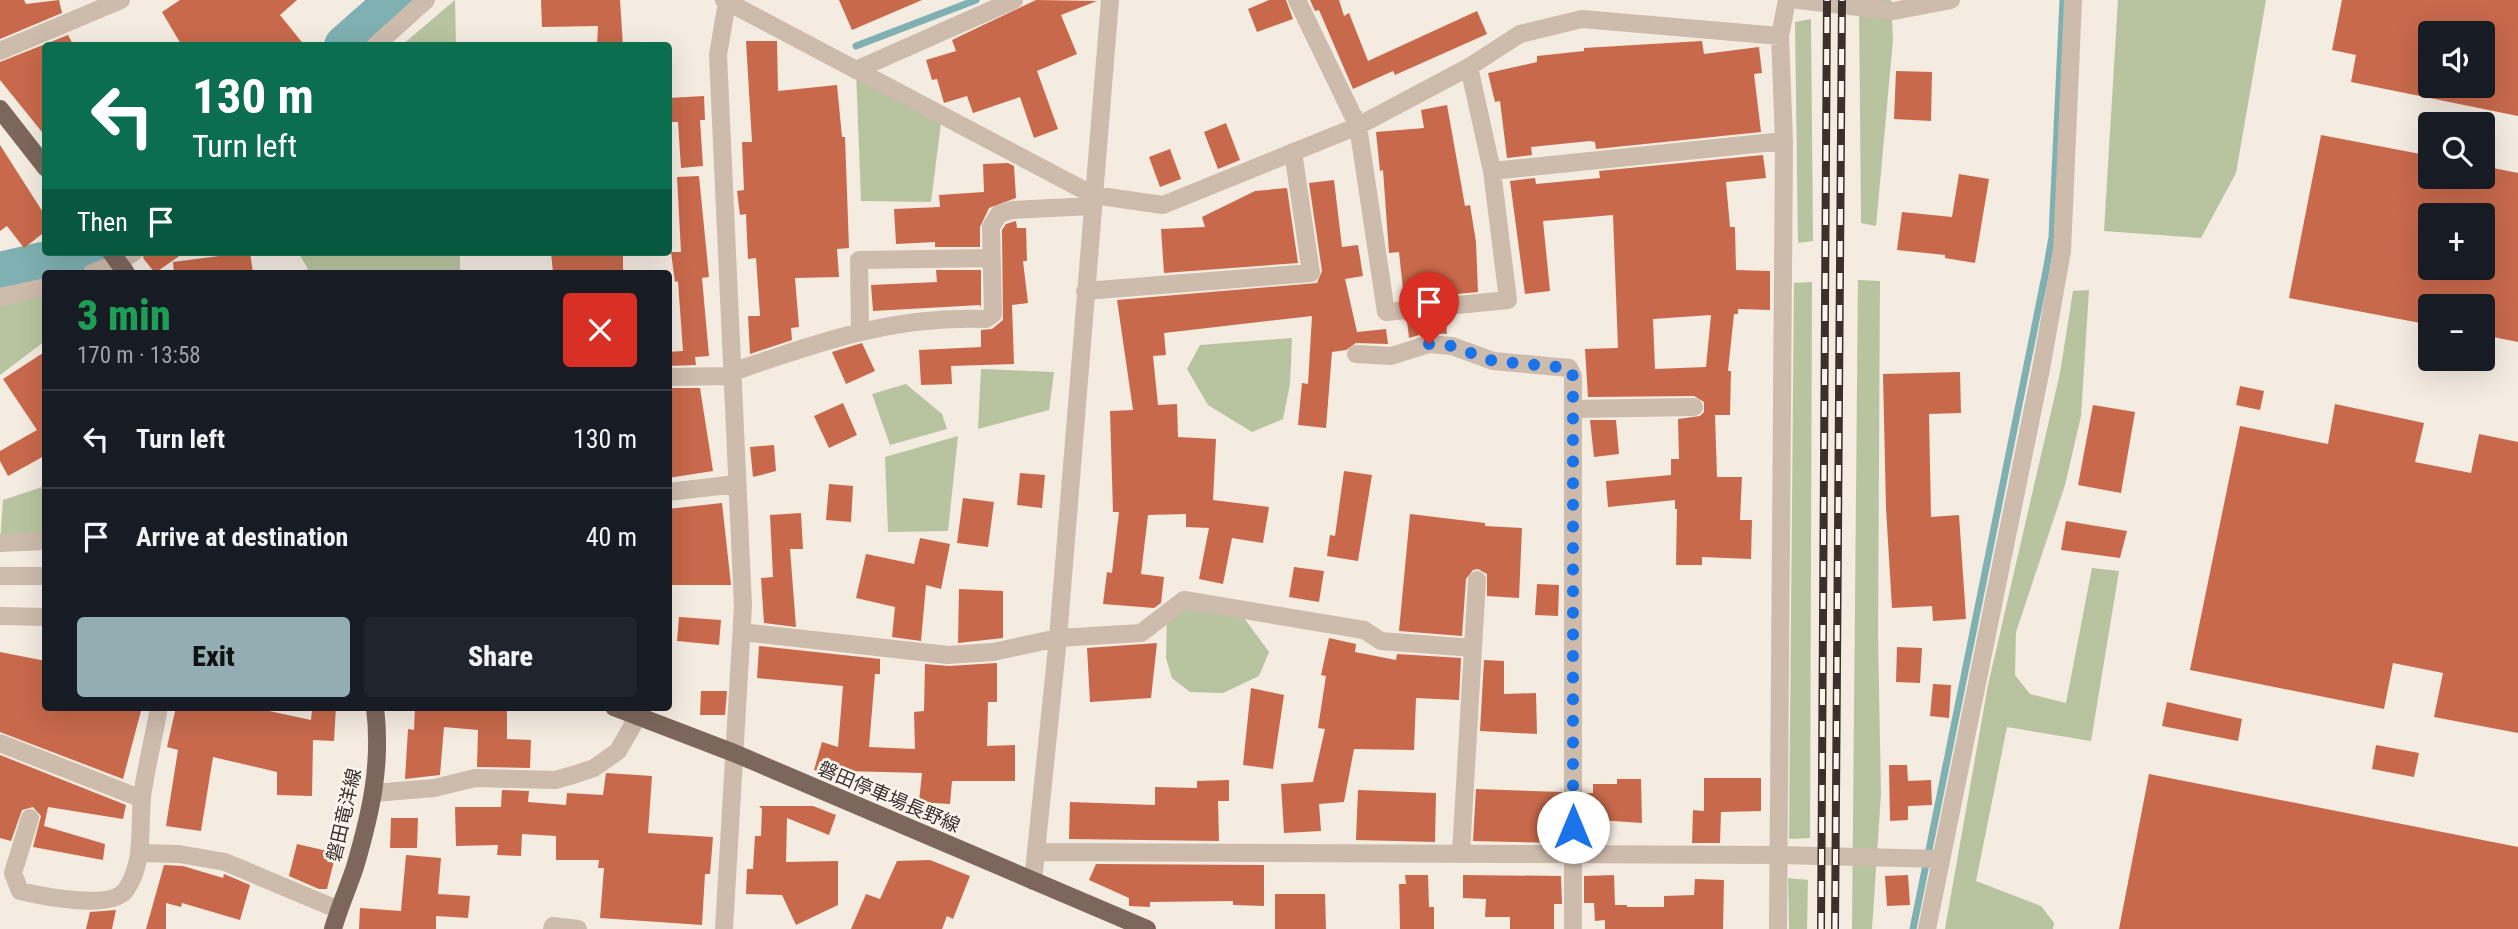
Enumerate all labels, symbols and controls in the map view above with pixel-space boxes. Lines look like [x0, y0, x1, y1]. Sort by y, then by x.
map controls [2418, 21, 2495, 371]
button: sound [2418, 21, 2495, 98]
text: 130 m [192, 68, 314, 125]
icon: left [77, 70, 168, 161]
button: search [2418, 112, 2495, 189]
text: Turn left [192, 127, 297, 165]
icon: arrive [142, 203, 180, 241]
button: + [2418, 203, 2495, 280]
text: Then [77, 207, 128, 237]
pin [1399, 272, 1459, 344]
icon: arrive [1410, 283, 1448, 321]
text: 3 min [77, 291, 171, 340]
button: close [563, 293, 637, 367]
button: − [2418, 294, 2495, 371]
text: 170 m · 13:58 [77, 342, 201, 369]
icon: left [77, 420, 115, 458]
text: Turn left [136, 424, 225, 454]
text: 130 m [573, 424, 637, 454]
icon: arrive [77, 518, 115, 556]
text: Arrive at destination [136, 522, 348, 552]
text: 40 m [586, 522, 637, 552]
button: Exit [77, 617, 350, 697]
button: Share [364, 617, 637, 697]
street label: 磐田停車場長野線 [815, 757, 963, 837]
street label: 磐田竜洋線 [322, 766, 366, 864]
position arrow [1536, 790, 1610, 864]

